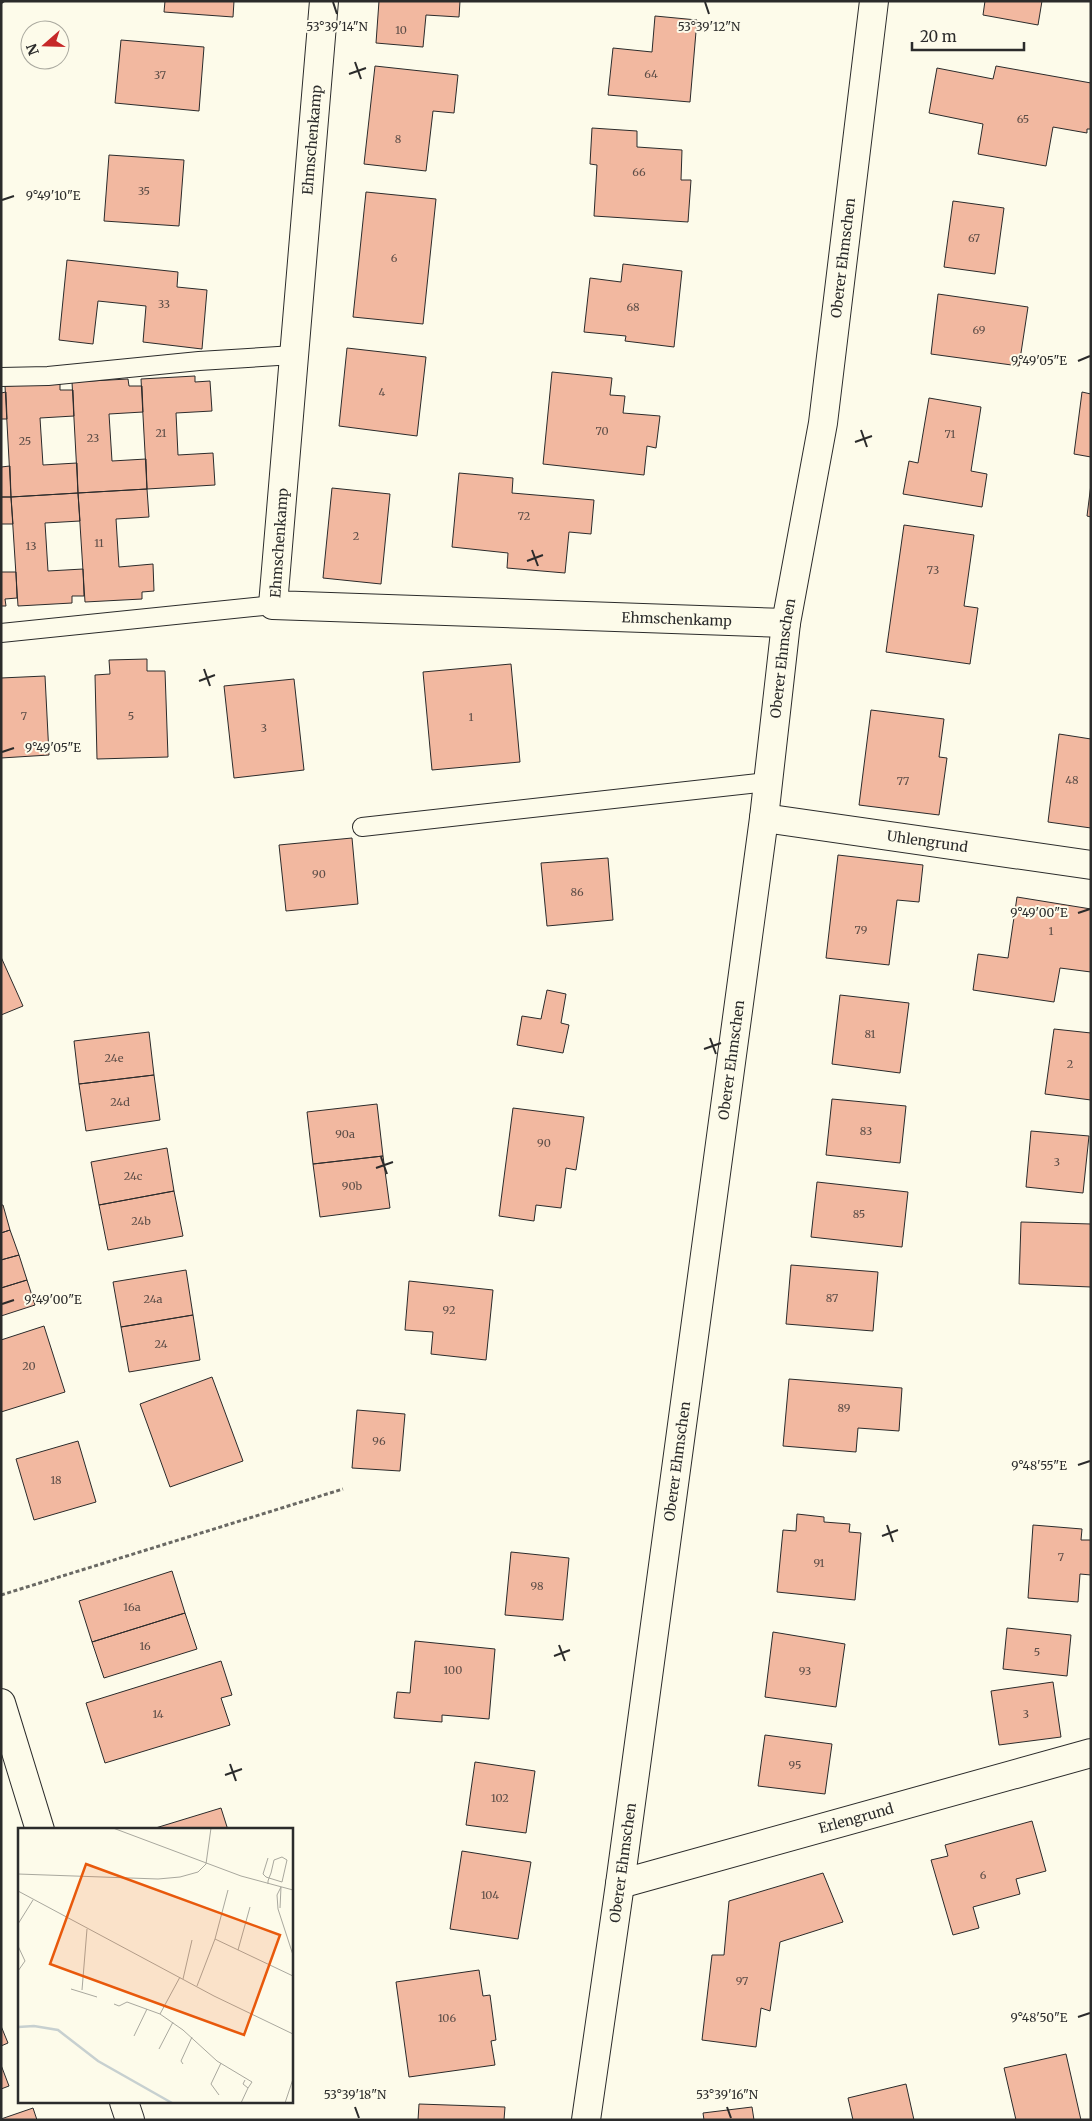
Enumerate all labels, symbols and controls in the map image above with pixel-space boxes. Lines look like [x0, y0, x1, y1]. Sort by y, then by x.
text: 53°39'14"N [306, 19, 368, 34]
text: 53°39'12"N [678, 19, 741, 34]
north arrow [20, 20, 70, 70]
scale bar [912, 20, 1024, 52]
house number: 10 [395, 23, 407, 37]
text: 20 m [920, 27, 957, 46]
text: N [22, 41, 43, 58]
house number: 64 [644, 67, 658, 81]
house number: 37 [154, 68, 166, 82]
street label: Ehmschenkamp [298, 84, 326, 196]
house number: 65 [1017, 112, 1029, 126]
house number: 8 [395, 132, 402, 146]
house number: 66 [632, 165, 646, 179]
house number: 35 [138, 184, 150, 198]
text: 9°49'10"E [26, 188, 81, 203]
street label: Oberer Ehmschen [827, 197, 859, 319]
house number: 67 [968, 231, 980, 245]
house number: 6 [391, 251, 398, 265]
house number: 33 [158, 297, 170, 311]
house number: 68 [626, 300, 640, 314]
house number: 69 [972, 323, 986, 337]
text: 9°49'05"E [1011, 353, 1067, 368]
house number: 4 [379, 385, 386, 399]
house number: 70 [595, 424, 609, 438]
house number: 21 [155, 426, 167, 440]
house number: 71 [944, 427, 956, 441]
house number: 23 [87, 431, 99, 445]
house number: 25 [19, 434, 31, 448]
street label: Ehmschenkamp [266, 487, 292, 599]
house number: 72 [518, 509, 530, 523]
house number: 2 [353, 529, 359, 543]
house number: 11 [94, 536, 104, 550]
house number: 13 [26, 539, 36, 553]
house number: 73 [927, 563, 939, 577]
street label: Oberer Ehmschen [766, 597, 799, 719]
street label: Ehmschenkamp [621, 608, 732, 630]
house number: 7 [21, 709, 27, 723]
house number: 5 [128, 709, 134, 723]
house number: 1 [469, 710, 474, 724]
house number: 3 [261, 721, 267, 735]
text: 9°49'05"E [25, 740, 81, 755]
house number: 48 [1065, 773, 1079, 787]
house number: 77 [897, 774, 909, 788]
street label: Uhlengrund [886, 827, 970, 856]
house number: 90 [312, 867, 326, 881]
house number: 86 [570, 885, 584, 899]
text: 9°49'00"E [1010, 905, 1068, 920]
house number: 79 [855, 923, 868, 937]
house number: 1 [1049, 924, 1054, 938]
street label: Oberer Ehmschen [714, 999, 748, 1121]
house number: 81 [864, 1027, 876, 1041]
house number: 24e [105, 1051, 124, 1065]
house number: 2 [1067, 1057, 1073, 1071]
house number: 24d [110, 1095, 130, 1109]
house number: 83 [860, 1124, 872, 1138]
house number: 90a [335, 1127, 355, 1141]
house number: 90 [537, 1136, 551, 1150]
house number: 3 [1054, 1155, 1060, 1169]
house number: 24c [124, 1169, 143, 1183]
house number: 90b [342, 1179, 363, 1193]
house number: 85 [853, 1207, 865, 1221]
house number: 24b [131, 1214, 151, 1228]
house number: 87 [826, 1291, 838, 1305]
text: 9°49'00"E [24, 1292, 82, 1307]
house number: 24a [143, 1292, 163, 1306]
house number: 92 [443, 1303, 455, 1317]
house number: 24 [155, 1337, 168, 1351]
house number: 20 [22, 1359, 36, 1373]
street label: Oberer Ehmschen [660, 1400, 694, 1522]
house number: 89 [837, 1401, 851, 1415]
house number: 96 [372, 1434, 386, 1448]
text: 9°48'55"E [1011, 1458, 1067, 1473]
house number: 18 [50, 1473, 62, 1487]
house number: 7 [1058, 1550, 1064, 1564]
house number: 91 [813, 1556, 825, 1570]
house number: 98 [530, 1579, 544, 1593]
house number: 16a [123, 1600, 141, 1614]
house number: 16 [139, 1639, 151, 1653]
house number: 5 [1034, 1645, 1040, 1659]
house number: 100 [444, 1663, 462, 1677]
house number: 93 [799, 1664, 811, 1678]
house number: 14 [152, 1707, 164, 1721]
house number: 3 [1023, 1707, 1029, 1721]
house number: 95 [789, 1758, 801, 1772]
house number: 102 [491, 1791, 509, 1805]
street label: Erlengrund [817, 1799, 896, 1837]
street label: Oberer Ehmschen [606, 1802, 640, 1924]
inset map [18, 1828, 292, 2104]
house number: 6 [980, 1868, 987, 1882]
house number: 104 [481, 1888, 499, 1902]
house number: 97 [736, 1974, 748, 1988]
text: 9°48'50"E [1011, 2010, 1068, 2025]
house number: 106 [438, 2011, 456, 2025]
text: 53°39'18"N [324, 2087, 387, 2102]
text: 53°39'16"N [696, 2087, 759, 2102]

